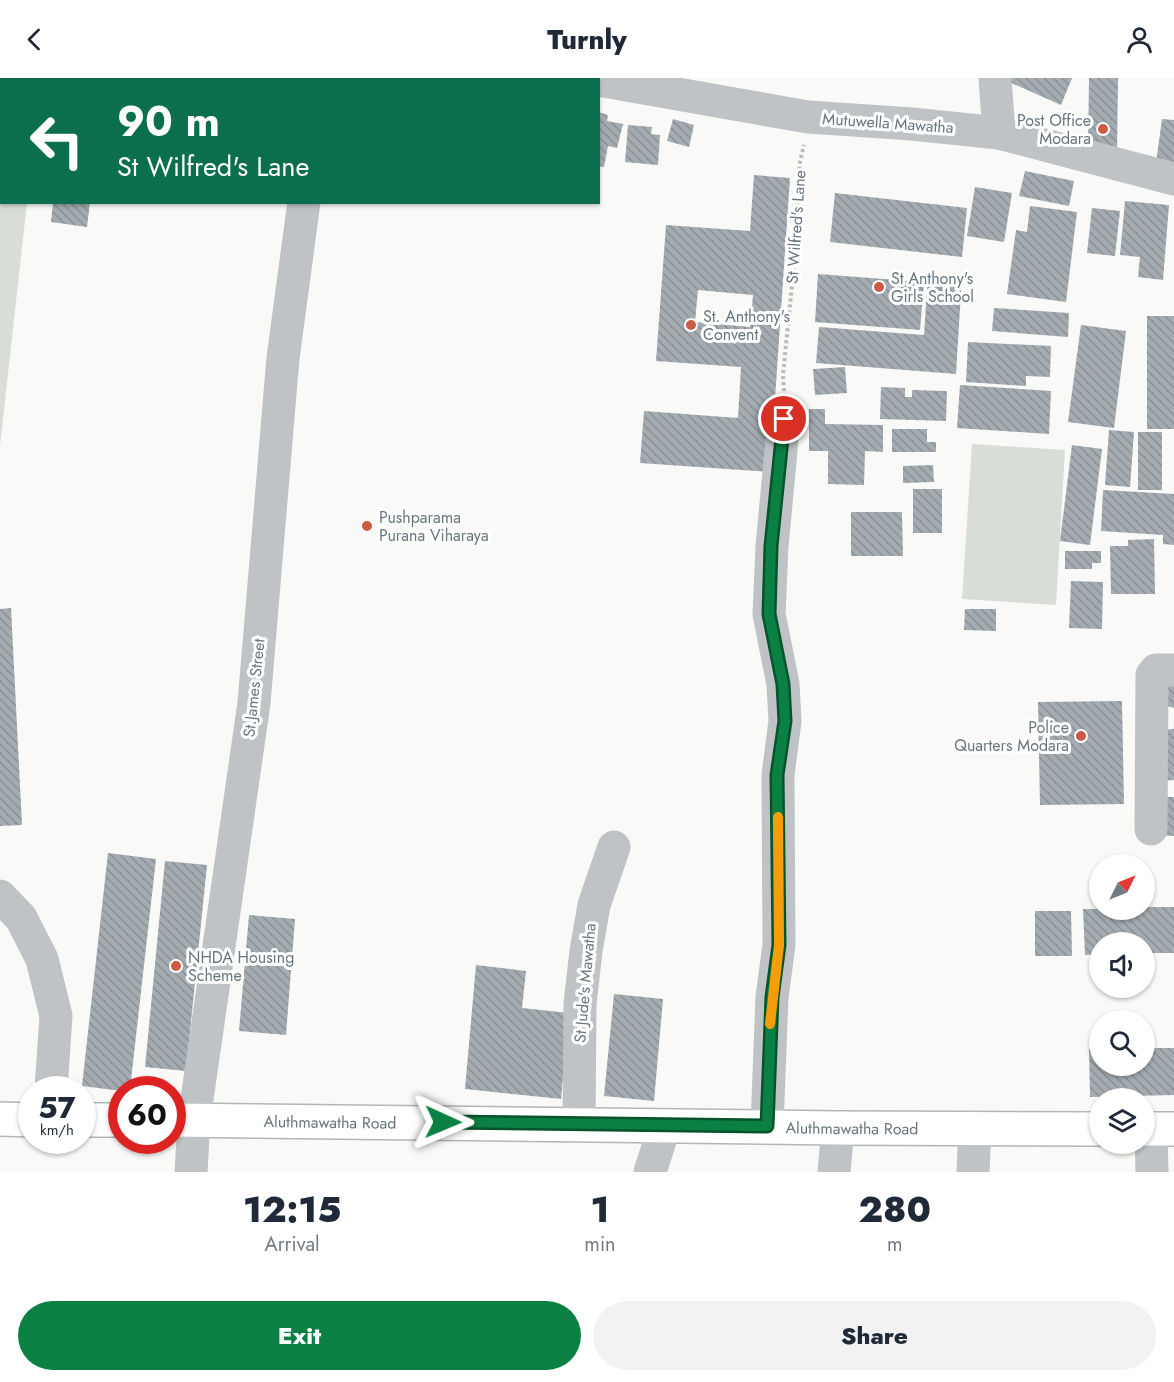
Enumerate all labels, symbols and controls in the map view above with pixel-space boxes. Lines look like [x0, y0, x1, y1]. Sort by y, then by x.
text: Turnly [547, 20, 627, 59]
icon: back [18, 23, 51, 56]
icon: person [1123, 23, 1156, 56]
text: 90 m [117, 91, 220, 152]
icon: left [18, 102, 96, 180]
street label: Mutuwella Mawatha [822, 107, 954, 139]
place label: Post Office Modara [1017, 109, 1091, 150]
marker: Post Office Modara [1096, 122, 1110, 136]
text: St Wilfred's Lane [117, 147, 309, 186]
street label: St Wilfred's Lane [781, 169, 811, 285]
place label: St Anthony's Girls School [891, 267, 974, 308]
marker: St Anthony's Girls School [872, 280, 886, 294]
place label: St. Anthony's Convent [703, 305, 790, 346]
marker: St. Anthony's Convent [684, 318, 698, 332]
pin [758, 393, 809, 444]
icon: arrive [767, 402, 800, 435]
place label: Pushparama Purana Viharaya [379, 506, 489, 547]
marker: Pushparama Purana Viharaya [360, 519, 374, 533]
street label: St.James Street [237, 637, 271, 738]
place label: Police Quarters Modara [954, 716, 1069, 757]
marker: Police Quarters Modara [1074, 729, 1088, 743]
north arrow [1089, 854, 1155, 920]
map controls [1089, 854, 1155, 1154]
street label: St Jude's Mawatha [568, 922, 602, 1044]
button: sound [1089, 932, 1155, 998]
place label: NHDA Housing Scheme [188, 946, 294, 987]
marker: NHDA Housing Scheme [169, 959, 183, 973]
button: search [1089, 1010, 1155, 1076]
speed limit sign: 60 [108, 1076, 186, 1154]
text: 57 [38, 1086, 76, 1129]
button: layers [1089, 1088, 1155, 1154]
position arrow [411, 1090, 475, 1154]
street label: Aluthmawatha Road [263, 1110, 397, 1134]
street label: Aluthmawatha Road [785, 1116, 918, 1140]
text: km/h [40, 1119, 74, 1141]
text: 12:15 [243, 1183, 341, 1235]
text: 1 [590, 1183, 609, 1235]
text: 280 [859, 1183, 931, 1235]
text: Arrival [265, 1230, 320, 1259]
text: min [584, 1230, 616, 1259]
text: m [887, 1230, 903, 1259]
button: Exit [18, 1301, 581, 1370]
button: Share [593, 1301, 1156, 1370]

